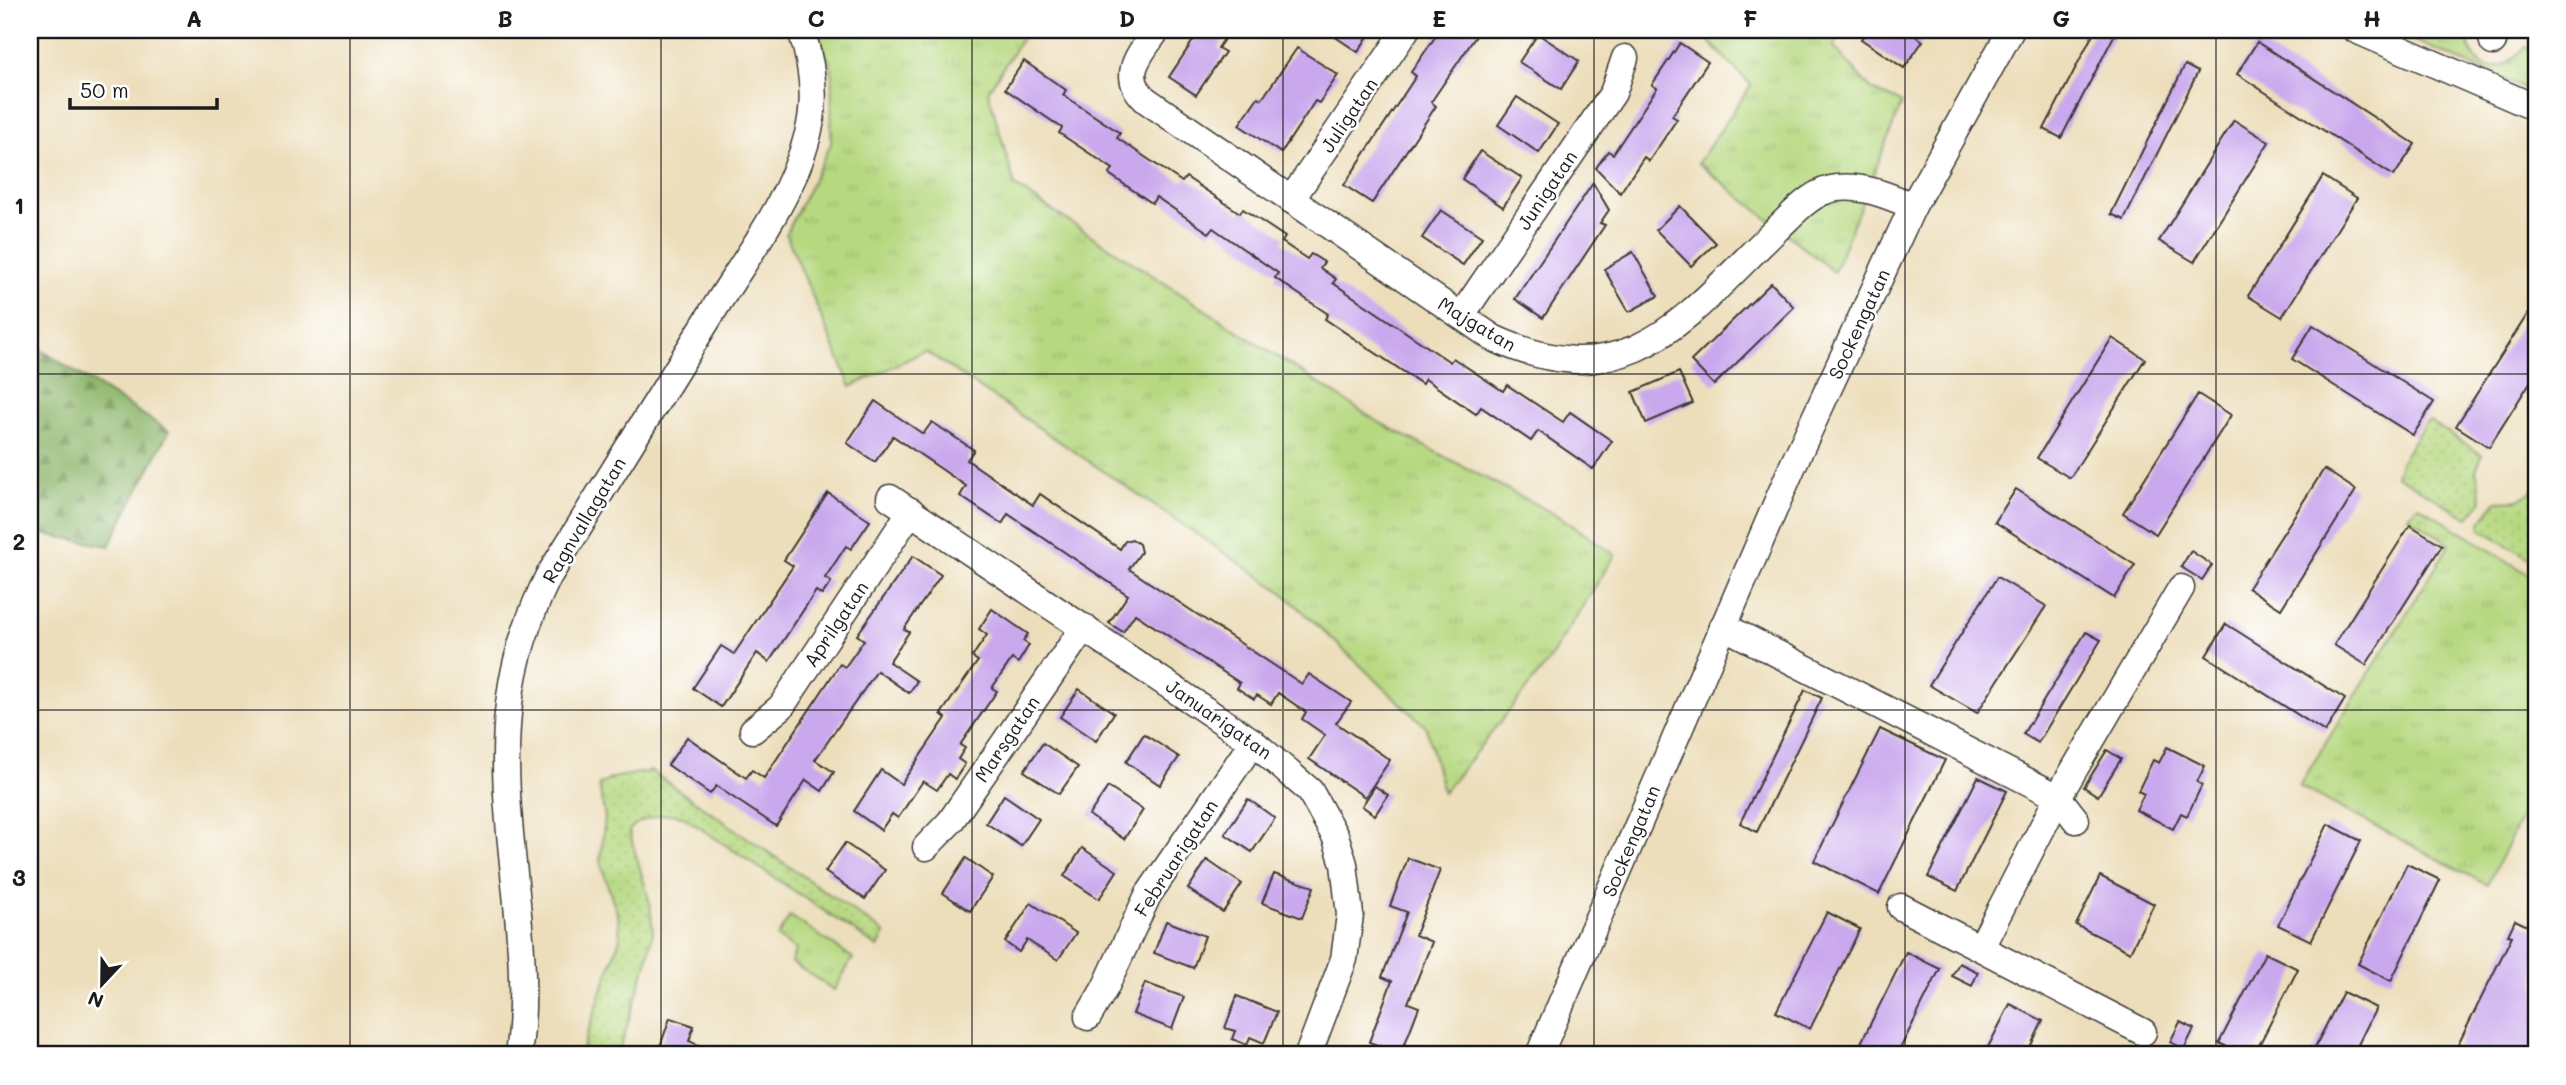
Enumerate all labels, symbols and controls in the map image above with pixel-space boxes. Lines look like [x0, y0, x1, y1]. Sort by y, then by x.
text: A [186, 3, 202, 33]
text: B [497, 3, 513, 33]
text: C [807, 3, 825, 33]
text: D [1119, 3, 1135, 33]
text: E [1432, 3, 1446, 33]
text: F [1743, 3, 1757, 33]
text: G [2052, 3, 2070, 33]
text: H [2363, 3, 2381, 33]
scale bar [70, 66, 217, 110]
street label: Juligatan [1314, 72, 1383, 157]
text: 50 m [80, 76, 129, 103]
street label: Junigatan [1511, 145, 1582, 234]
text: 1 [14, 190, 24, 220]
street label: Sockengatan [1822, 265, 1895, 383]
street label: Majgatan [1434, 290, 1521, 357]
street label: Ragnvallagatan [536, 452, 631, 587]
text: 2 [13, 526, 25, 556]
street label: Aprilgatan [798, 576, 874, 672]
street label: Januarigatan [1161, 673, 1277, 764]
street label: Marsgatan [968, 691, 1045, 787]
street label: Sockengatan [1596, 781, 1665, 901]
street label: Februarigatan [1128, 794, 1223, 921]
text: 3 [12, 862, 26, 892]
north arrow [66, 948, 136, 1018]
text: N [84, 986, 107, 1015]

